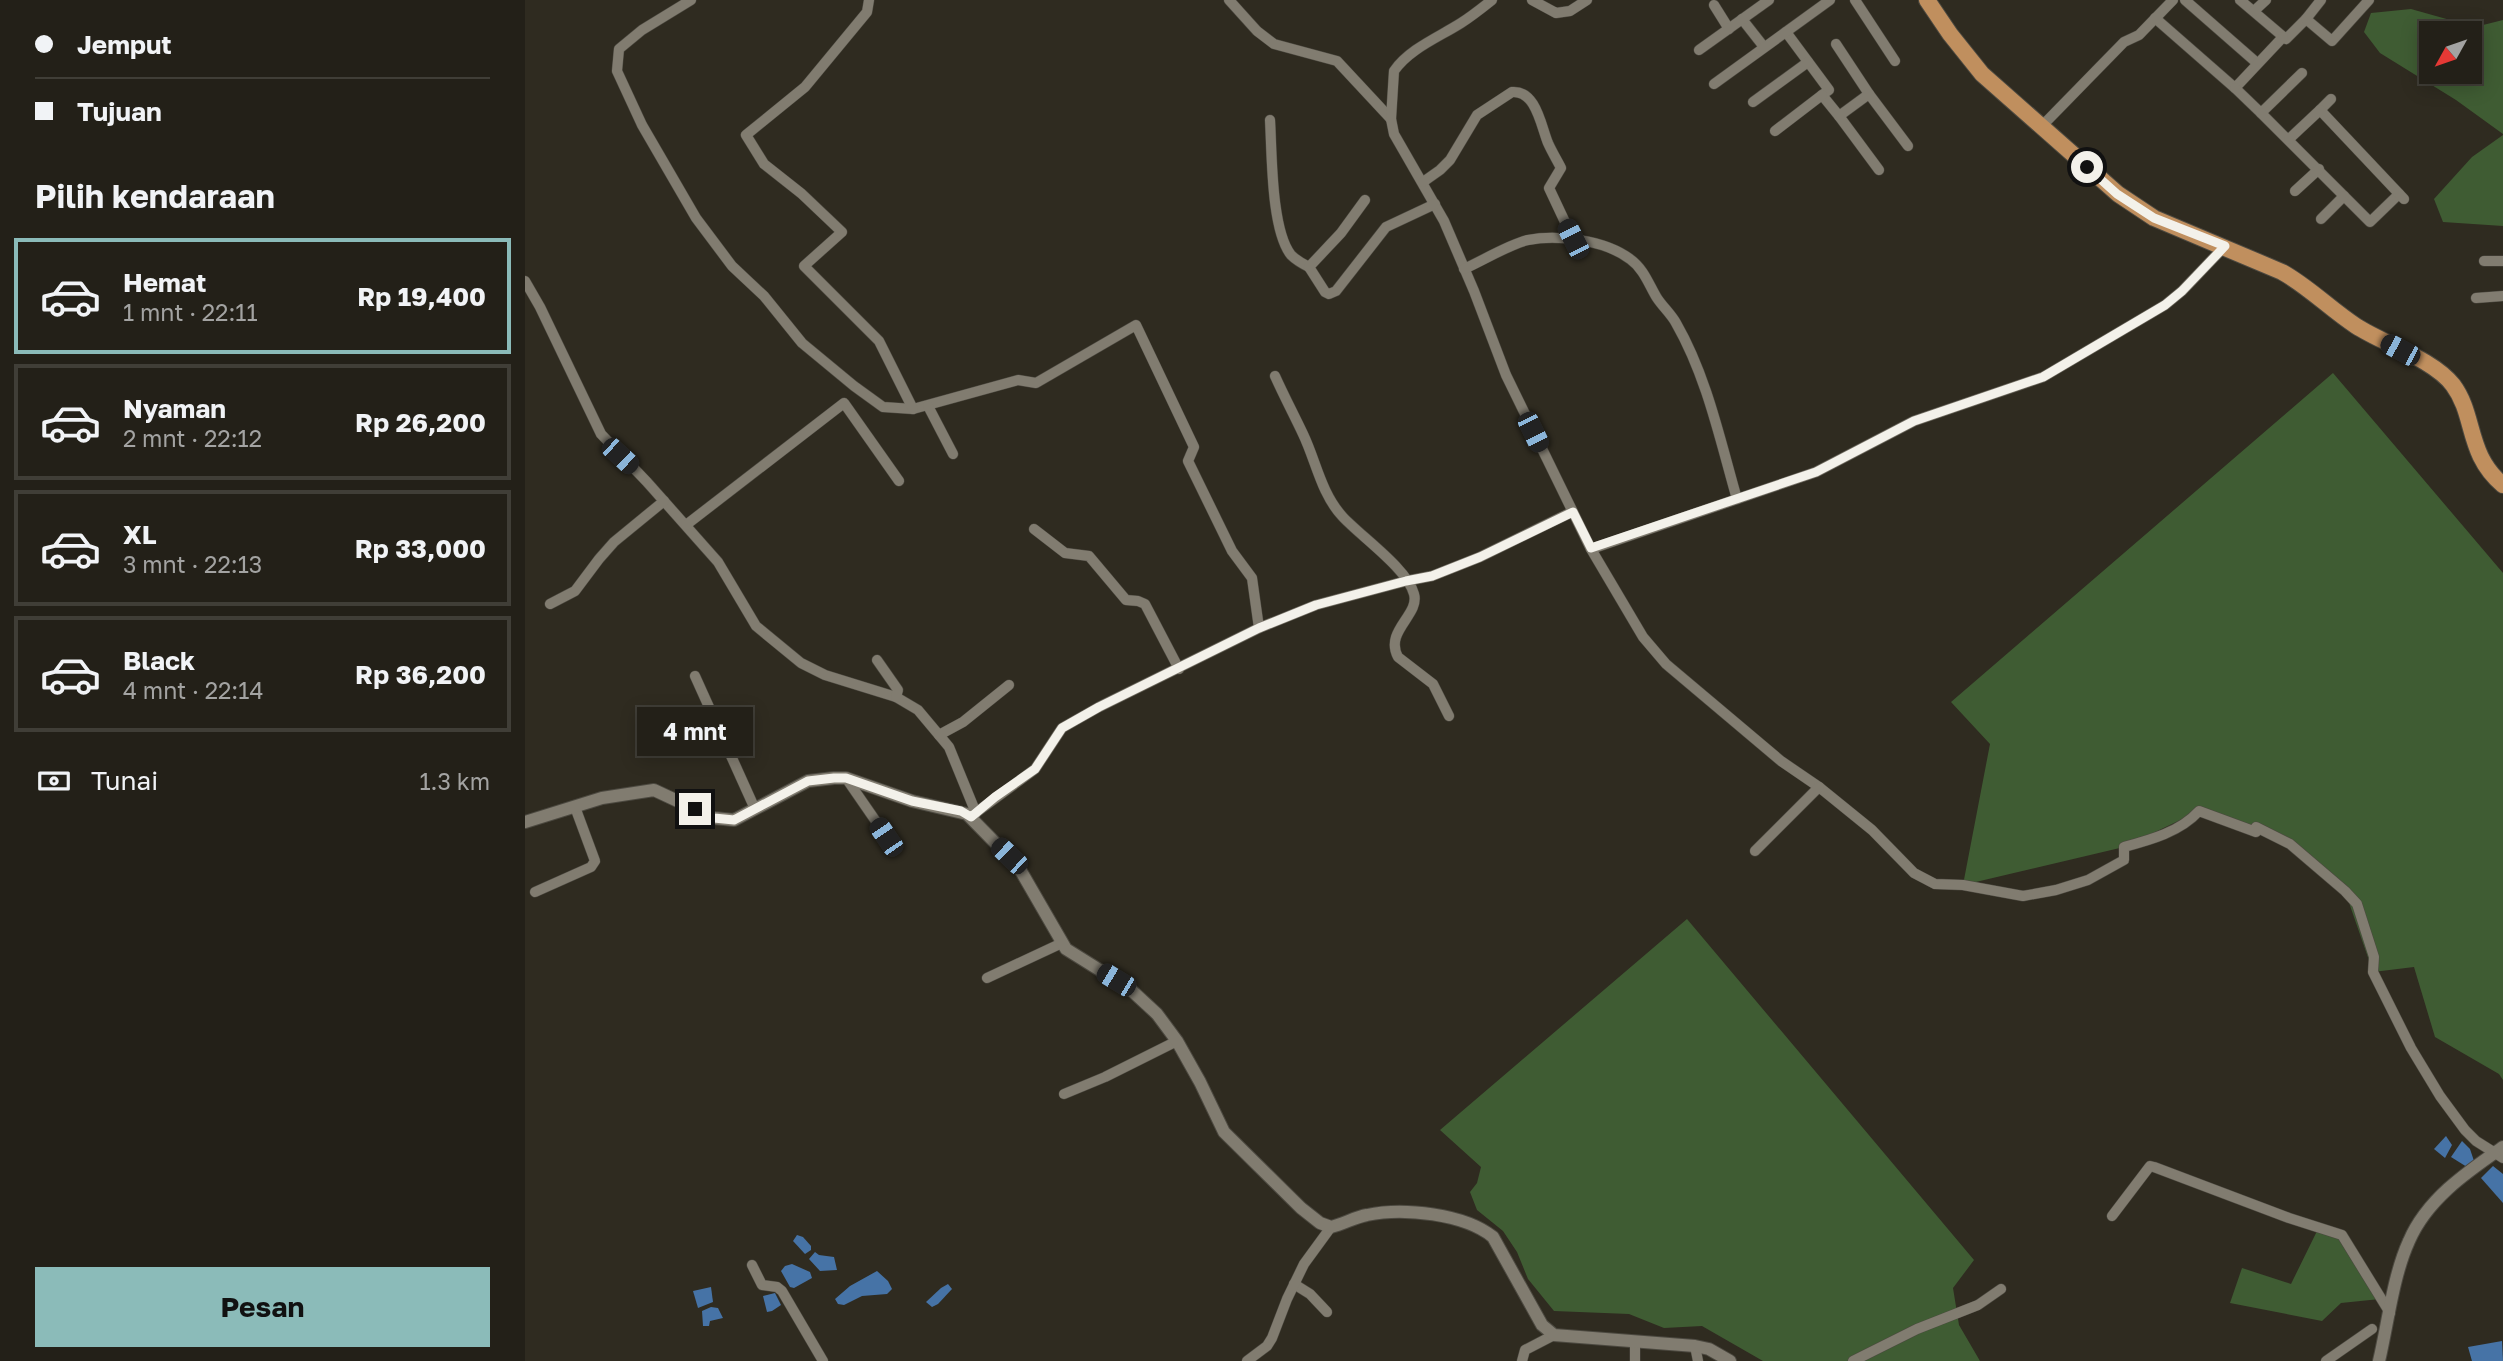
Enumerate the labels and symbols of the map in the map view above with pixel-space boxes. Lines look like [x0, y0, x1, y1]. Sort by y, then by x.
north arrow [2419, 21, 2481, 84]
route start [2071, 151, 2103, 183]
car [1555, 216, 1592, 262]
car [2377, 331, 2424, 369]
car [1515, 409, 1552, 455]
car [598, 434, 643, 478]
callout: 4 mnt [637, 708, 753, 756]
route end [679, 793, 711, 825]
car [866, 814, 907, 860]
car [987, 834, 1032, 878]
car [1093, 960, 1140, 1000]

